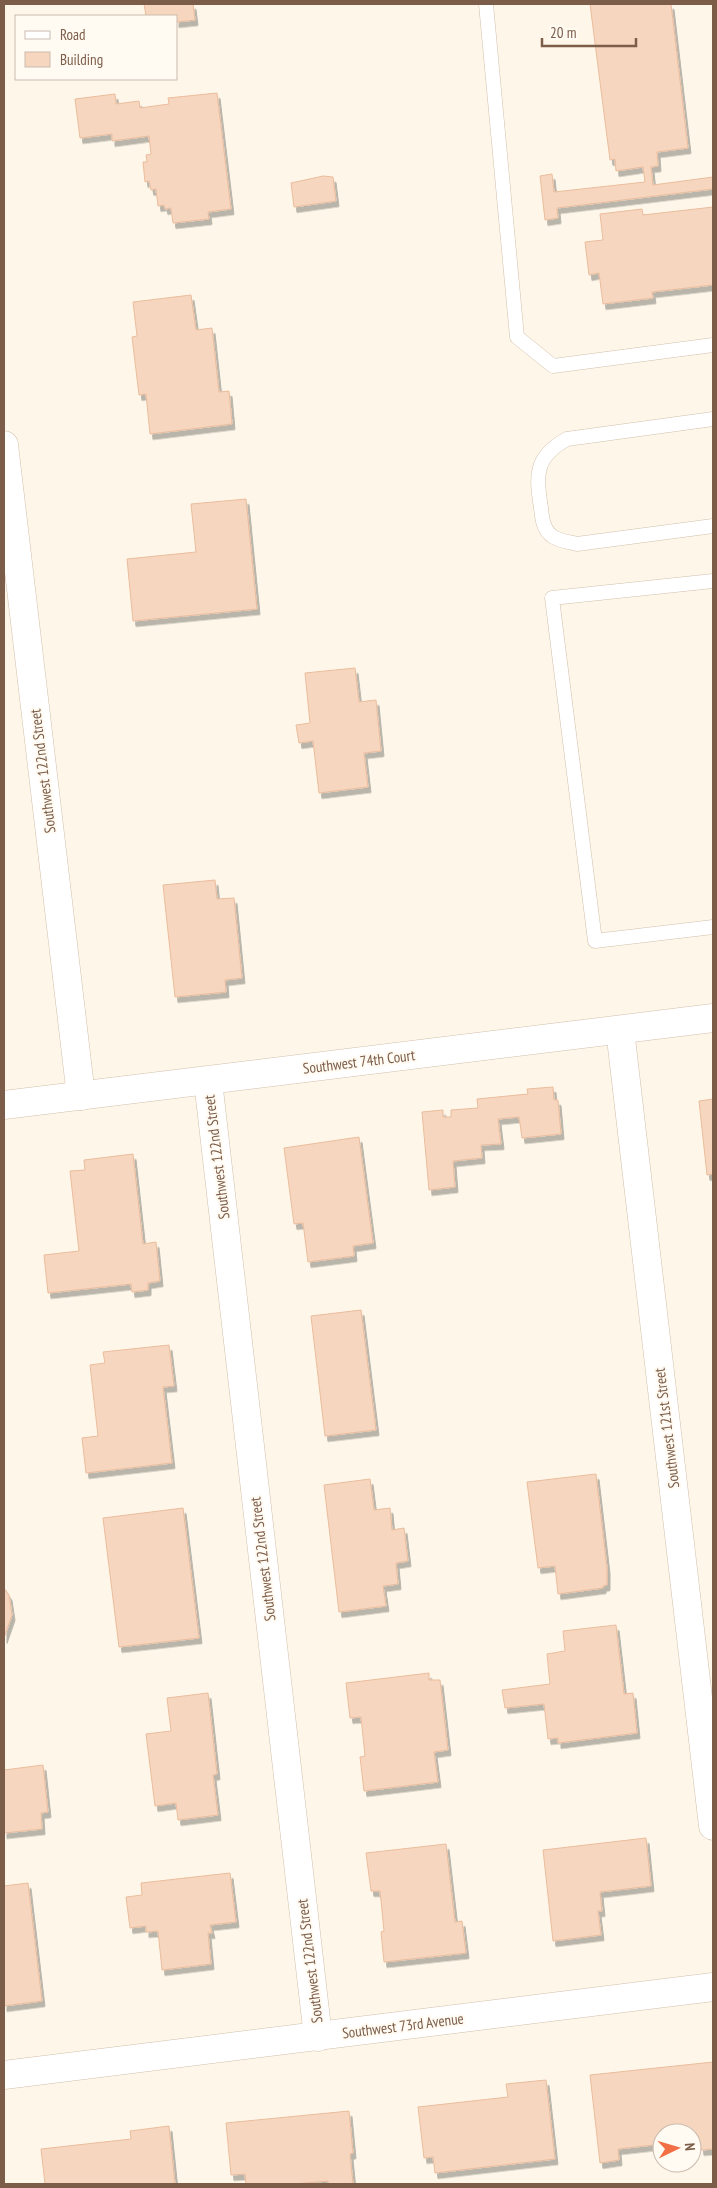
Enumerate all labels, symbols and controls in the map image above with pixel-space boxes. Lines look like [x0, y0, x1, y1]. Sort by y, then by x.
legend [15, 15, 178, 80]
scale bar [542, 15, 636, 47]
text: 20 m [550, 23, 576, 42]
text: Road [60, 25, 86, 44]
text: Building [60, 50, 103, 69]
street label: Southwest 122nd Street [25, 708, 60, 834]
street label: Southwest 74th Court [302, 1045, 416, 1078]
street label: Southwest 122nd Street [199, 1094, 234, 1220]
street label: Southwest 121st Street [650, 1367, 683, 1489]
street label: Southwest 122nd Street [245, 1496, 280, 1622]
street label: Southwest 122nd Street [292, 1898, 327, 2024]
street label: Southwest 73rd Avenue [341, 2009, 465, 2042]
north arrow [652, 2123, 702, 2173]
text: N [681, 2142, 699, 2151]

